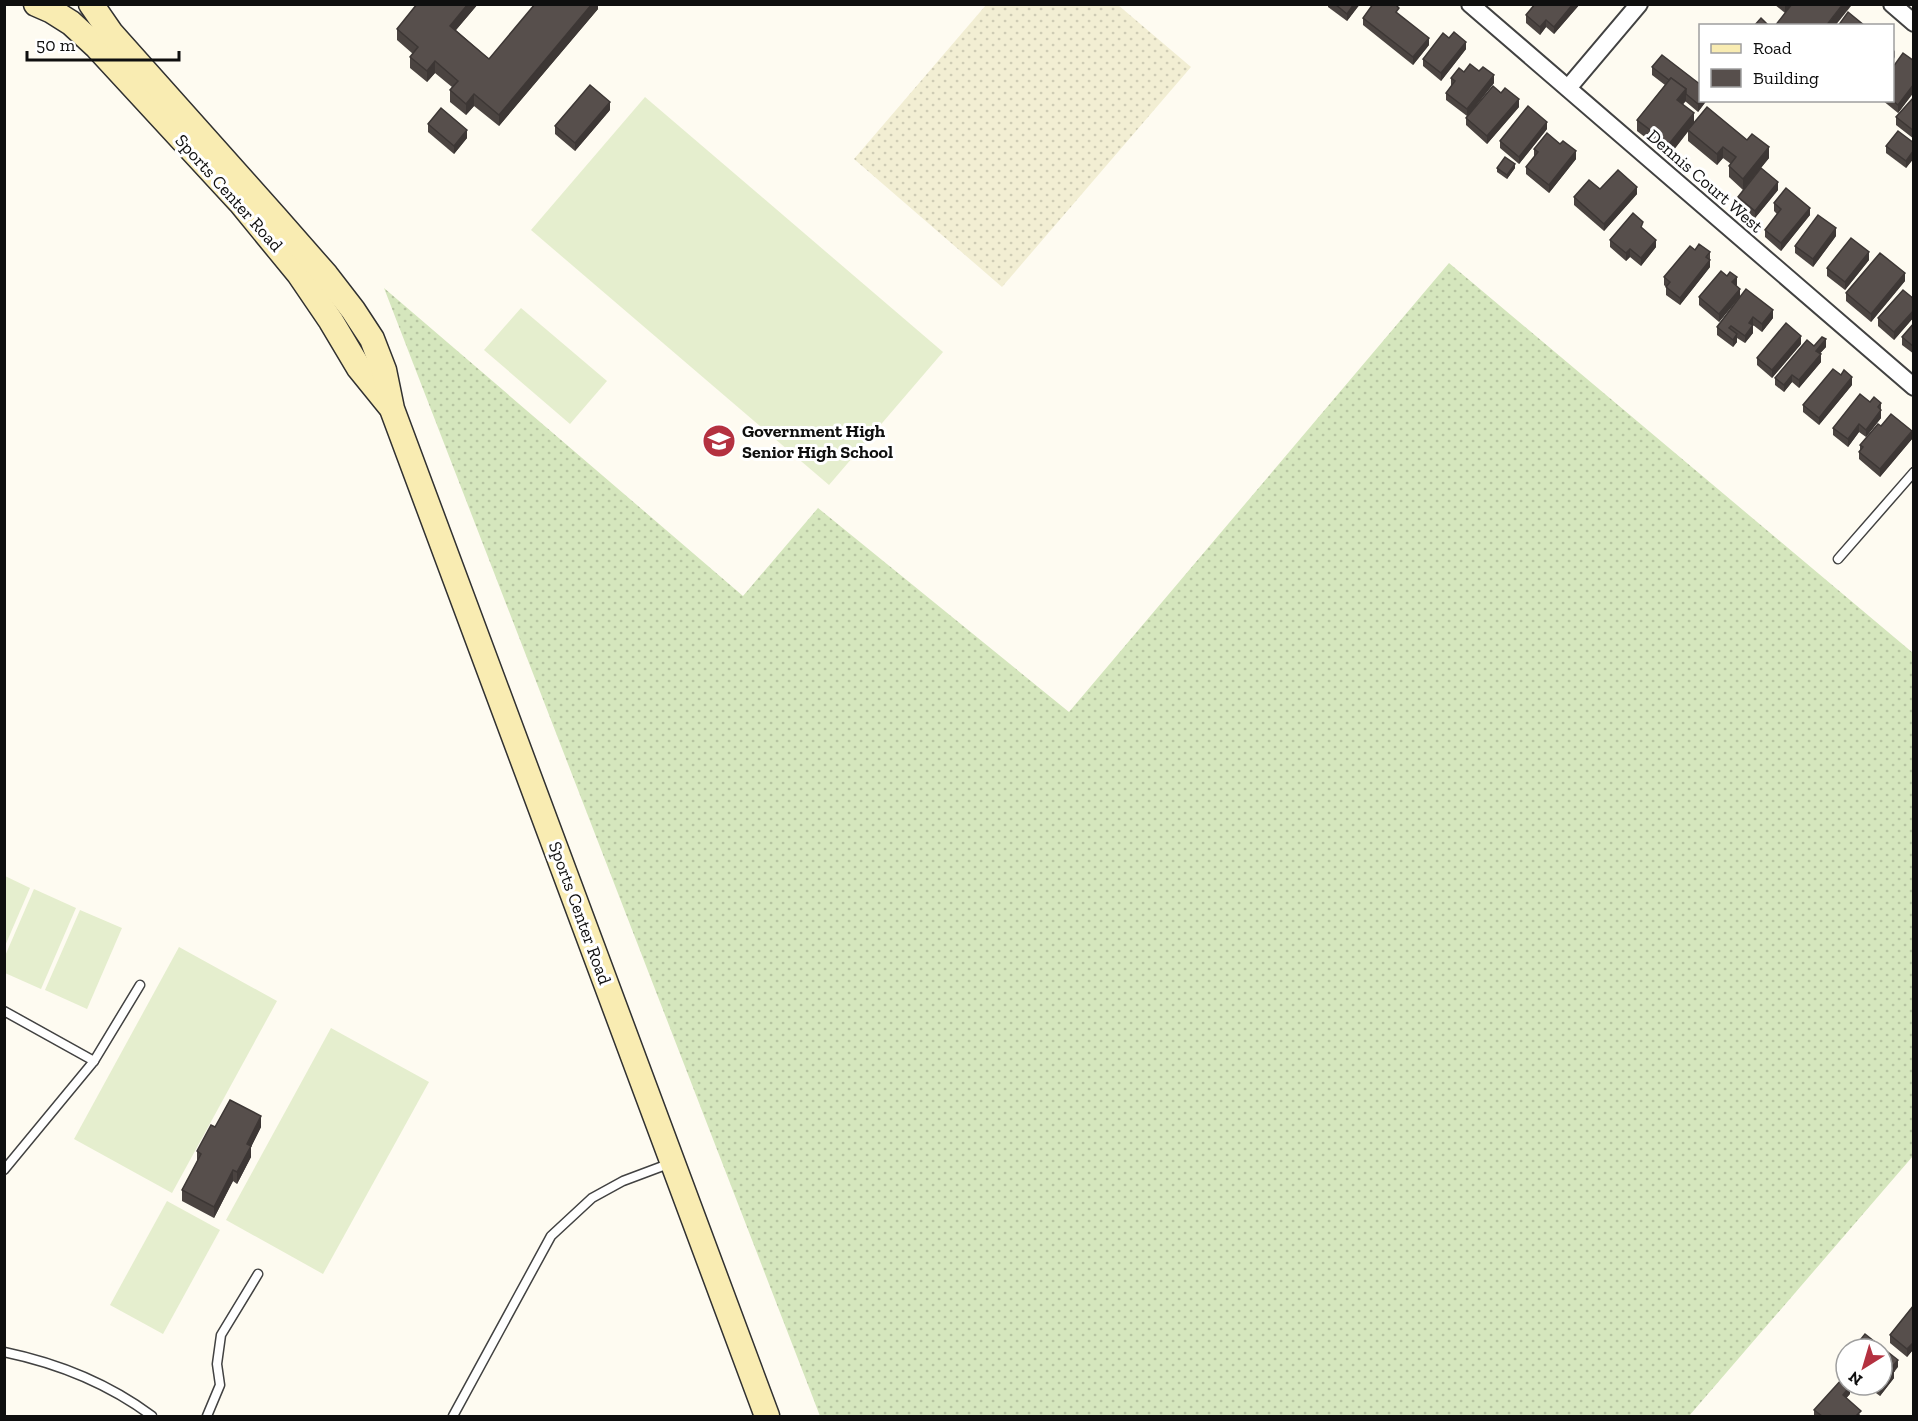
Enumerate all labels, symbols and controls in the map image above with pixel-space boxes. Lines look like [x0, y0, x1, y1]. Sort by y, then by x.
scale bar [27, 24, 178, 62]
legend [1699, 24, 1894, 102]
text: 50 m [36, 34, 76, 56]
text: Road [1753, 37, 1792, 59]
text: Building [1753, 67, 1819, 89]
street label: Dennis Court West [1643, 125, 1768, 238]
street label: Sports Center Road [170, 130, 288, 256]
place label: Government High Senior High School [742, 420, 893, 463]
school or university icon: Government High Senior High School [701, 423, 737, 459]
street label: Sports Center Road [544, 839, 616, 988]
north arrow [1834, 1337, 1894, 1397]
text: N [1845, 1367, 1866, 1390]

